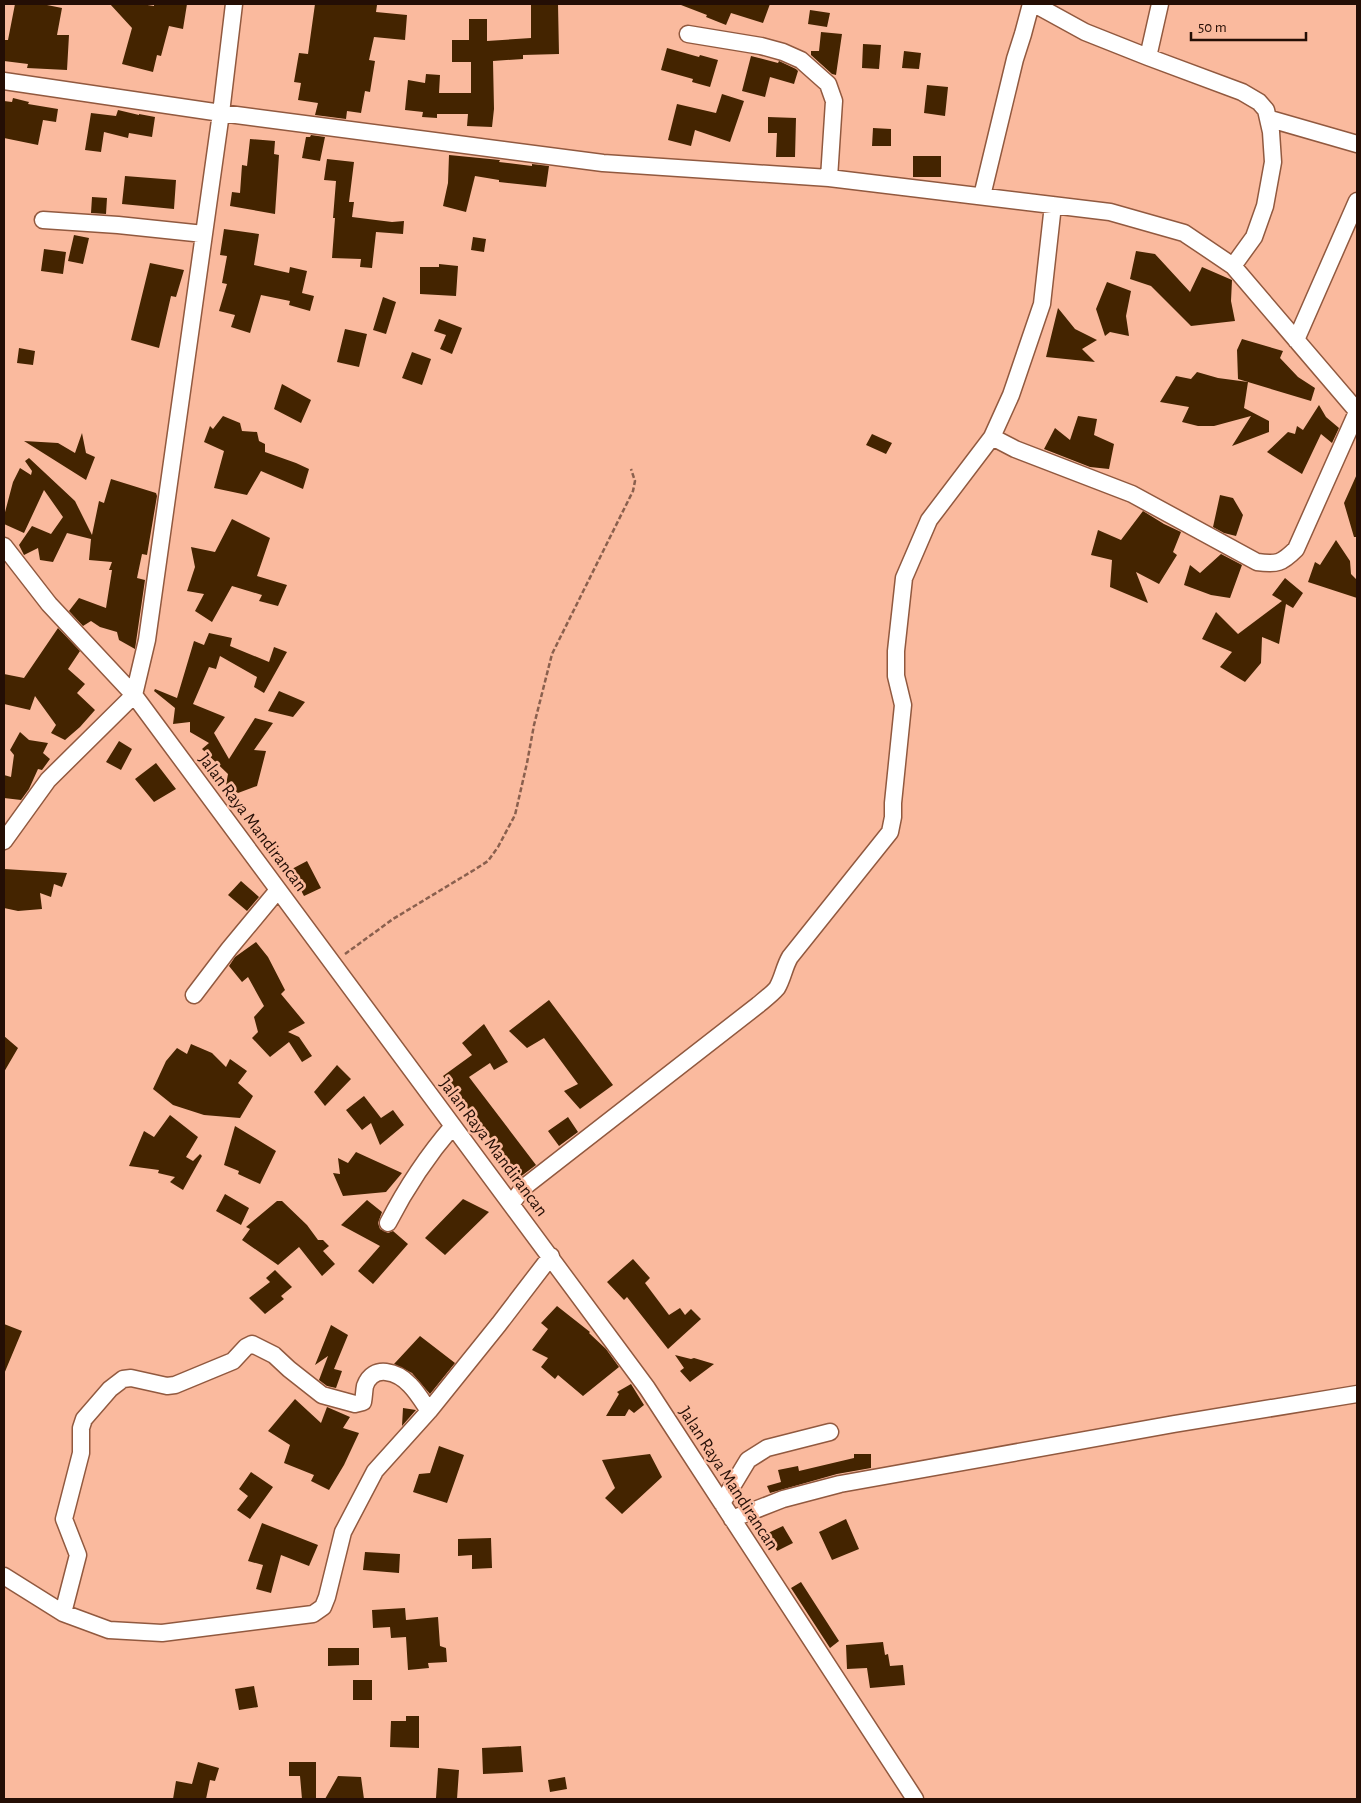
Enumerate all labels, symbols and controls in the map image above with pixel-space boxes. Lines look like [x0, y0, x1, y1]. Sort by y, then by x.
scale bar [1191, 10, 1306, 42]
text: 50 m [1198, 20, 1227, 35]
street label: Jalan Raya Mandirancan [195, 750, 310, 895]
street label: Jalan Raya Mandirancan [436, 1075, 551, 1220]
street label: Jalan Raya Mandirancan [675, 1404, 781, 1554]

